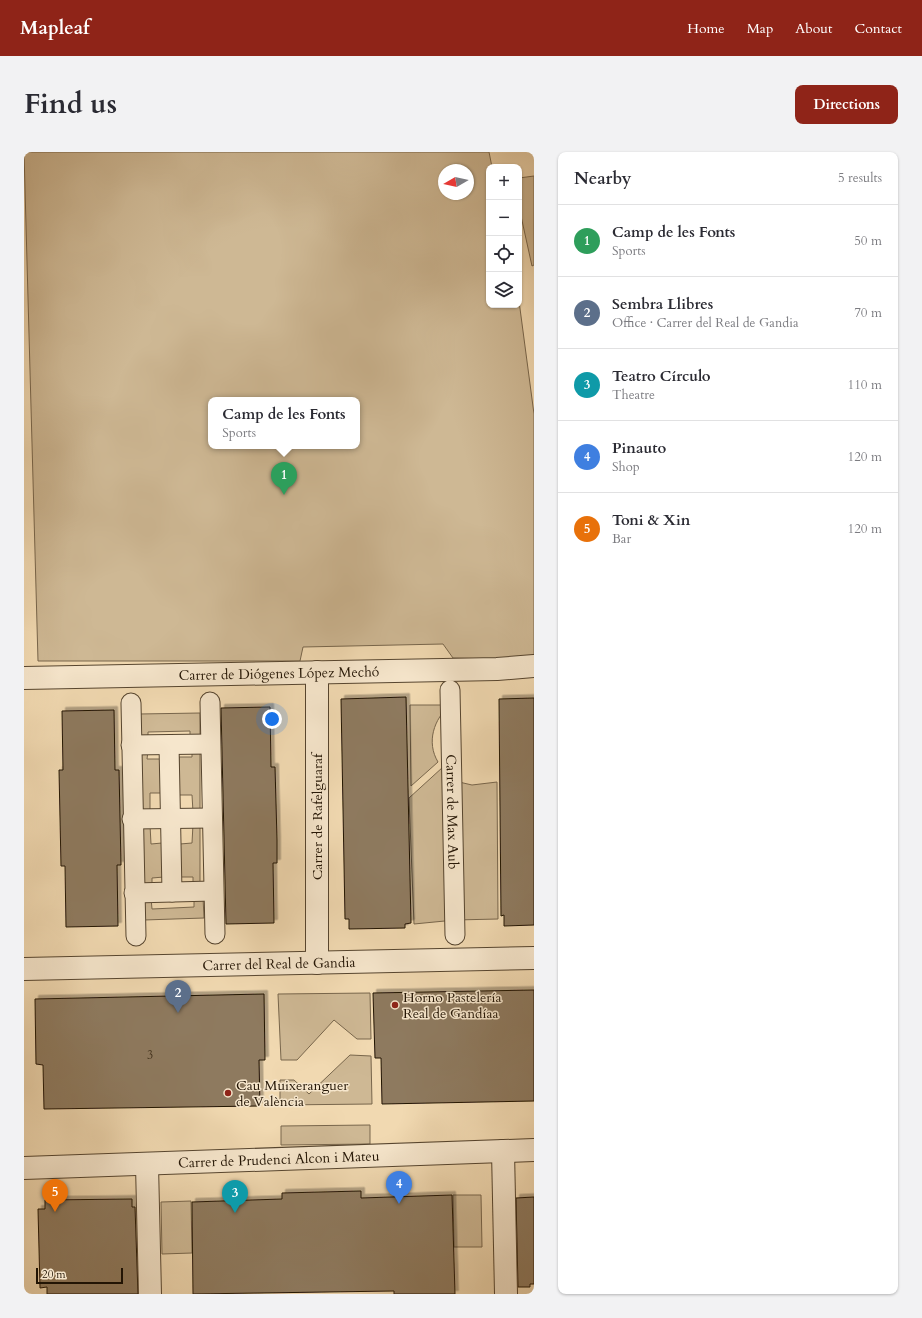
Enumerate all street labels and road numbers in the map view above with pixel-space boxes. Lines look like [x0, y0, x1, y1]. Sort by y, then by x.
street label: Carrer de Diógenes López Mechó [178, 662, 380, 685]
street label: Carrer de Rafelguaraf [308, 751, 327, 880]
street label: Carrer de Max Aub [441, 754, 463, 870]
street label: Carrer del Real de Gandia [202, 953, 356, 975]
street label: Carrer de Prudenci Alcon i Mateu [178, 1146, 380, 1173]

